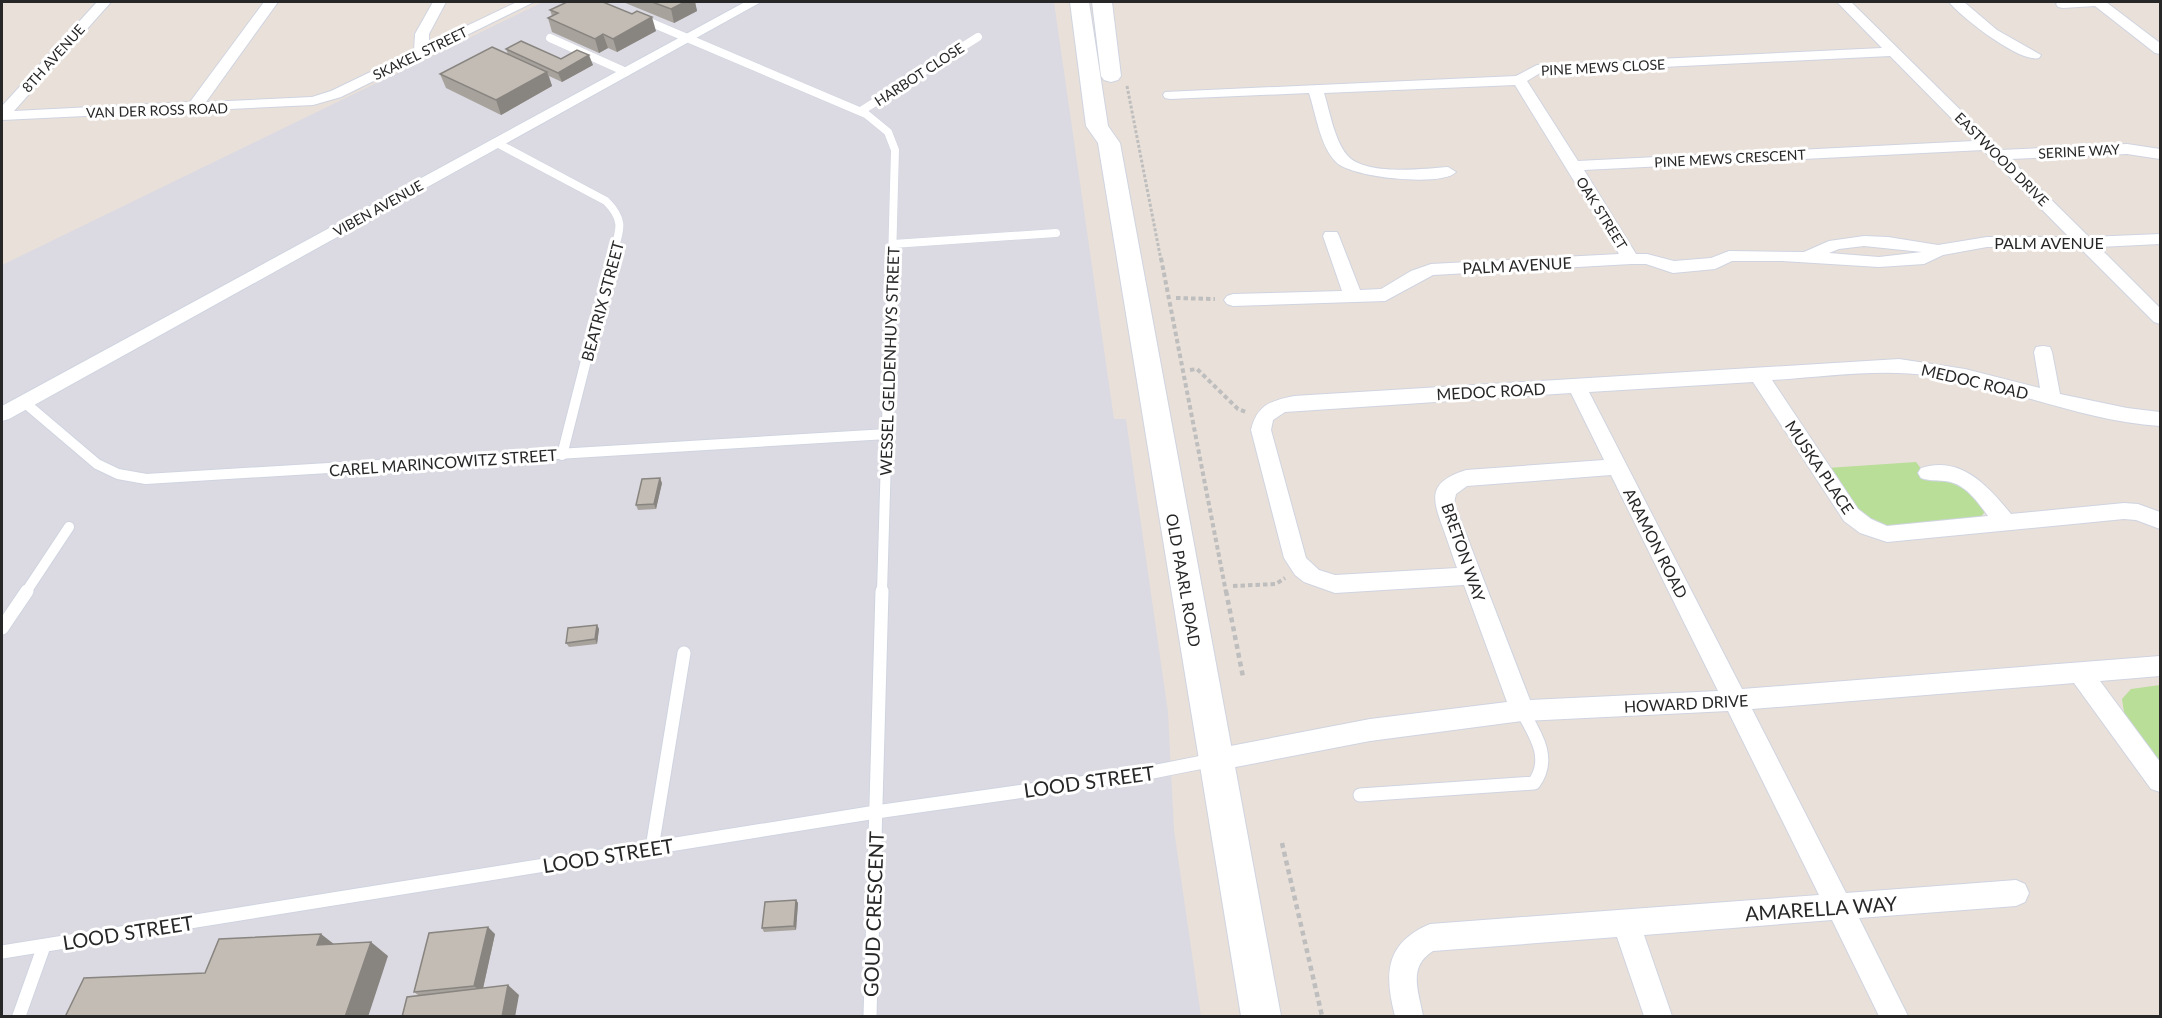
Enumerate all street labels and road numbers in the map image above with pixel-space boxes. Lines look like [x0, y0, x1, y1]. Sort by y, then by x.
street label: 8TH AVENUE [18, 21, 88, 95]
street label: SKAKEL STREET [370, 22, 471, 83]
street label: HARBOT CLOSE [871, 39, 967, 109]
street label: PINE MEWS CLOSE [1540, 55, 1666, 79]
street label: VAN DER ROSS ROAD [86, 99, 228, 121]
street label: EASTWOOD DRIVE [1952, 109, 2052, 209]
street label: SERINE WAY [2038, 140, 2120, 162]
street label: PINE MEWS CRESCENT [1654, 146, 1807, 170]
street label: OAK STREET [1573, 174, 1631, 253]
street label: VIBEN AVENUE [330, 176, 426, 240]
street label: PALM AVENUE [1994, 233, 2104, 252]
street label: BEATRIX STREET [577, 238, 627, 363]
street label: WESSEL GELDENHUYS STREET [876, 245, 903, 476]
street label: PALM AVENUE [1462, 253, 1572, 277]
street label: MEDOC ROAD [1920, 359, 2030, 403]
street label: MEDOC ROAD [1436, 379, 1546, 403]
street label: MUSKA PLACE [1782, 417, 1858, 517]
street label: CAREL MARINCOWITZ STREET [328, 445, 558, 479]
street label: ARAMON ROAD [1620, 485, 1692, 601]
street label: BRETON WAY [1438, 500, 1490, 604]
street label: OLD PAARL ROAD [1163, 512, 1205, 648]
street label: HOWARD DRIVE [1623, 690, 1749, 716]
street label: LOOD STREET [1022, 760, 1156, 802]
street label: GOUD CRESCENT [858, 830, 888, 997]
street label: LOOD STREET [541, 833, 675, 877]
street label: AMARELLA WAY [1744, 891, 1898, 925]
street label: LOOD STREET [61, 910, 195, 954]

